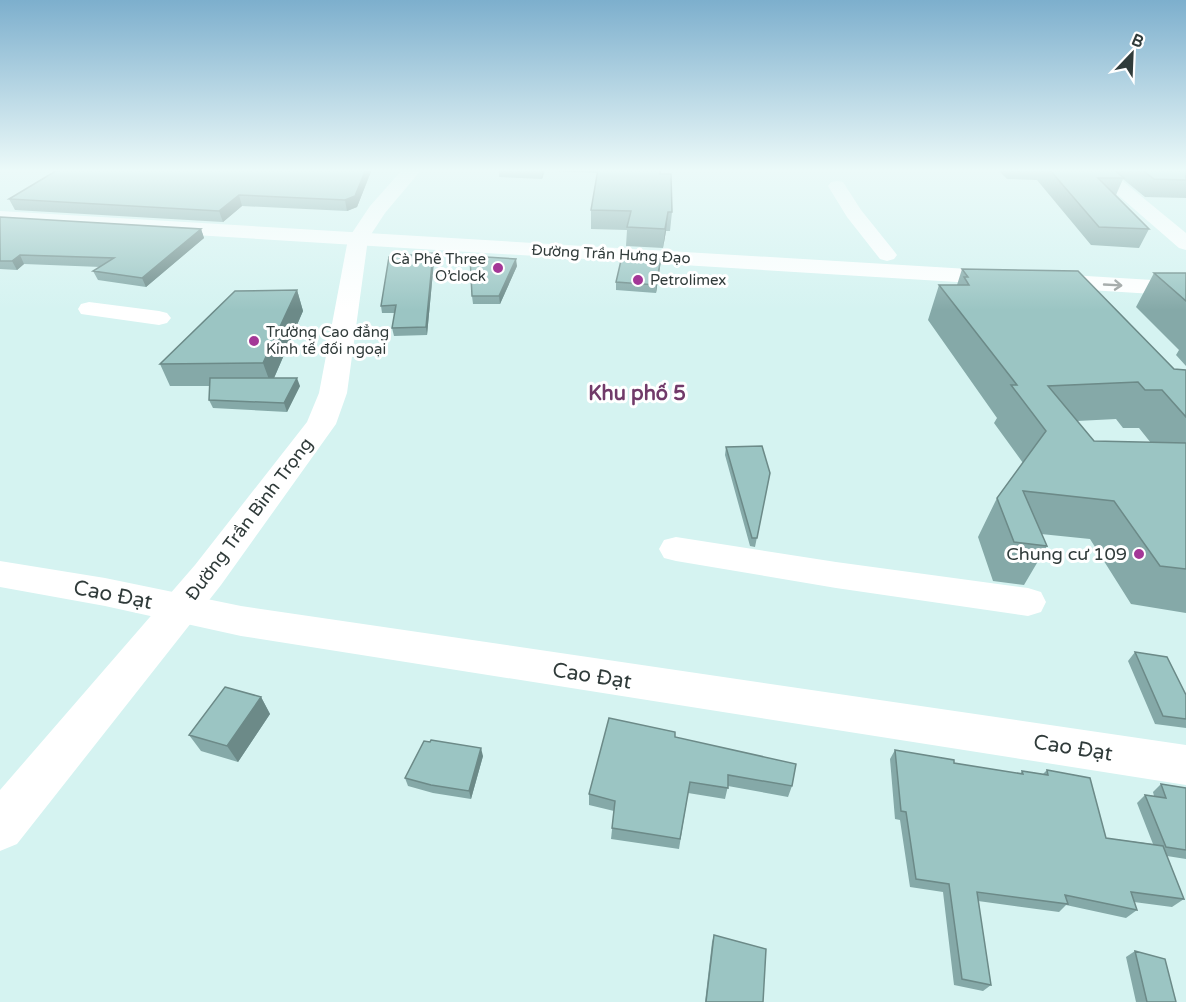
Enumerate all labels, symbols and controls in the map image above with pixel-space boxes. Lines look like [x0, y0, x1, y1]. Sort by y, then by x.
north arrow [1102, 24, 1162, 84]
text: B [1128, 30, 1146, 52]
street label: Đường Trần Hưng Đạo [531, 241, 691, 267]
place label: Cà Phê Three O’clock [391, 250, 486, 285]
marker: Cà Phê Three O’clock [491, 261, 505, 275]
place label: Petrolimex [650, 271, 727, 289]
marker: Petrolimex [631, 273, 645, 287]
one-way arrow [1102, 279, 1122, 290]
place label: Trường Cao đẳng Kinh tế đối ngoại [266, 323, 389, 358]
marker: Trường Cao đẳng Kinh tế đối ngoại [247, 334, 261, 348]
district label: Khu phố 5 [588, 382, 686, 406]
street label: Đường Trần Bình Trọng [181, 433, 317, 605]
place label: Chung cư 109 [1006, 543, 1127, 565]
marker: Chung cư 109 [1132, 547, 1146, 561]
street label: Cao Đạt [71, 575, 155, 615]
street label: Cao Đạt [551, 657, 633, 695]
street label: Cao Đạt [1032, 729, 1114, 767]

